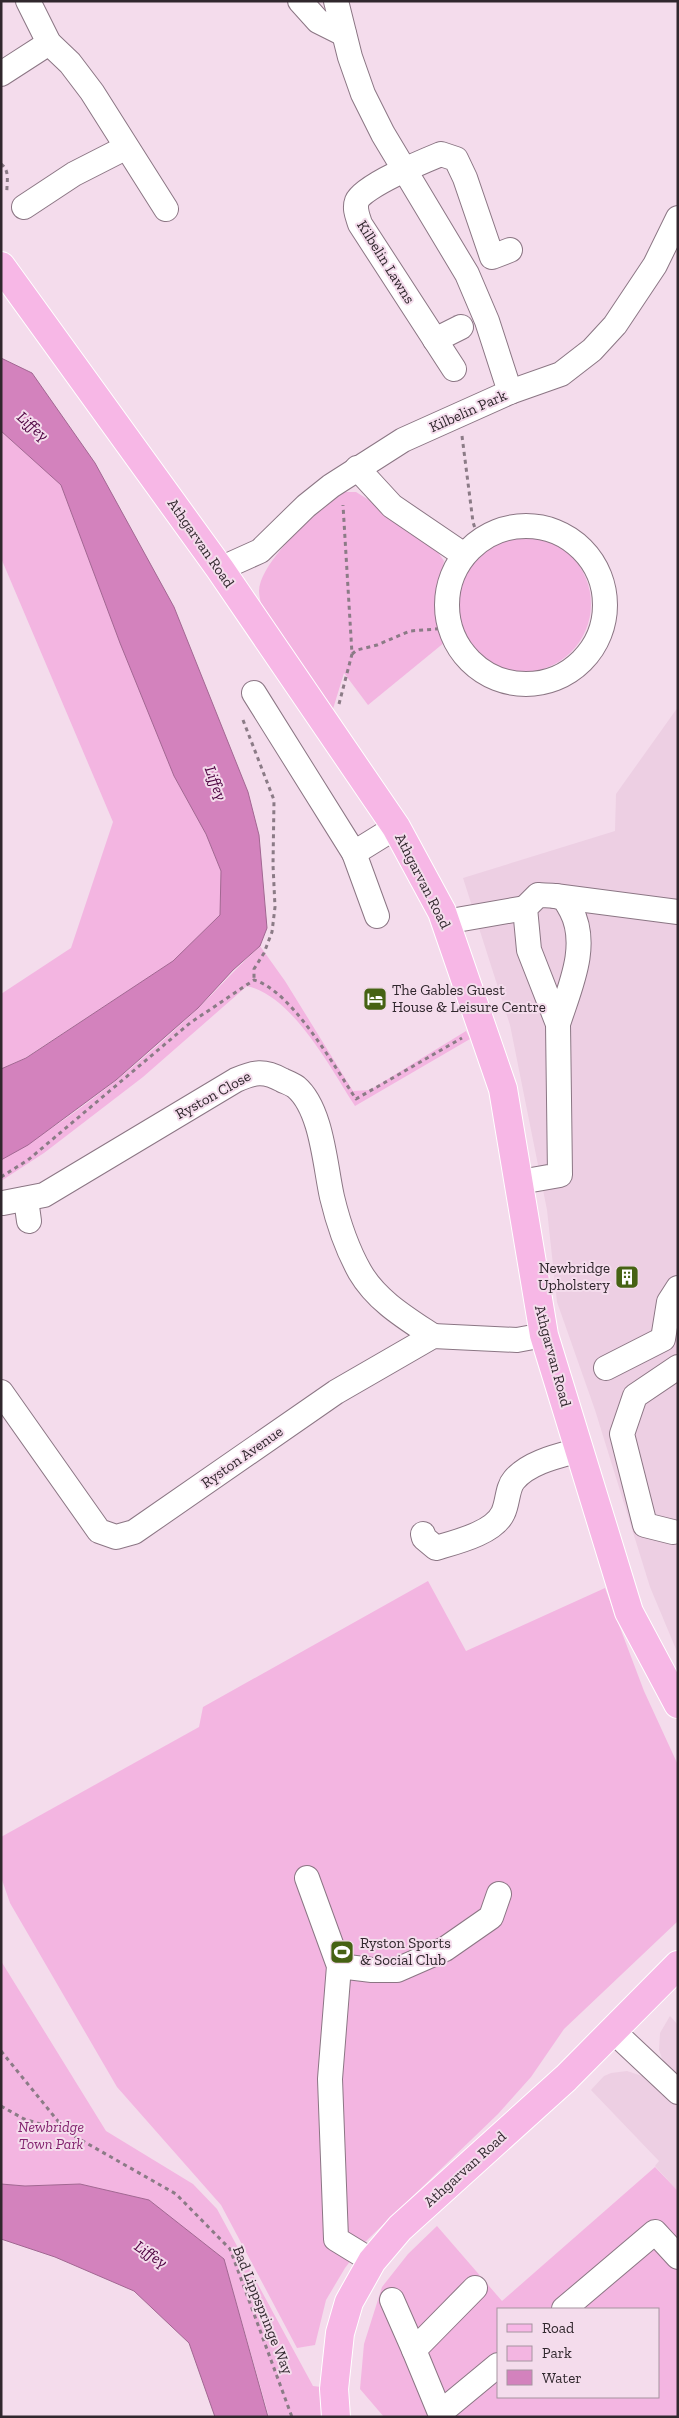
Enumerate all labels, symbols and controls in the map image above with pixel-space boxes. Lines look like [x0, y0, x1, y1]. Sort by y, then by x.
street label: Kilbelin Lawns [353, 217, 419, 307]
street label: Kilbelin Park [426, 386, 510, 436]
water label: Liffey [13, 407, 53, 445]
street label: Athgarvan Road [164, 495, 239, 592]
water label: Liffey [201, 763, 231, 803]
street label: Athgarvan Road [391, 830, 455, 932]
place label: The Gables Guest House & Leisure Centre [392, 981, 546, 1016]
hotel icon: The Gables Guest House & Leisure Centre [362, 986, 388, 1012]
street label: Ryston Close [172, 1067, 254, 1123]
place label: Newbridge Upholstery [538, 1259, 610, 1294]
building icon: Newbridge Upholstery [614, 1264, 640, 1290]
street label: Athgarvan Road [531, 1303, 575, 1409]
street label: Ryston Avenue [198, 1422, 286, 1492]
place label: Ryston Sports & Social Club [360, 1934, 451, 1969]
sports icon: Ryston Sports & Social Club [329, 1939, 355, 1965]
park label: Newbridge Town Park [18, 2118, 84, 2153]
street label: Athgarvan Road [420, 2127, 510, 2211]
water label: Liffey [131, 2236, 171, 2272]
street label: Bad Lippspringe Way [229, 2243, 297, 2377]
legend [497, 2308, 659, 2398]
text: Road [542, 2319, 575, 2337]
text: Park [542, 2344, 572, 2362]
text: Water [542, 2369, 582, 2387]

